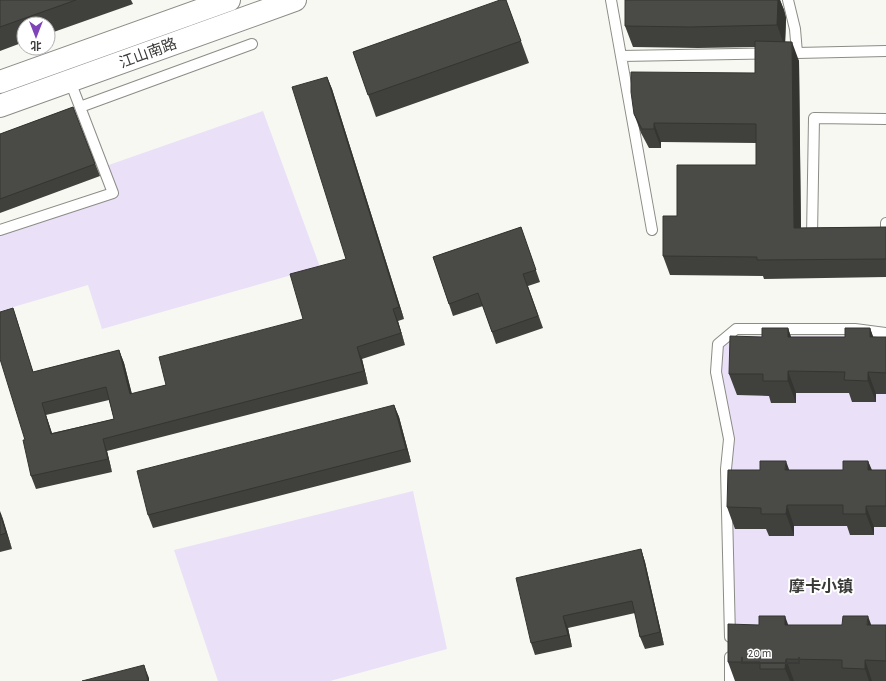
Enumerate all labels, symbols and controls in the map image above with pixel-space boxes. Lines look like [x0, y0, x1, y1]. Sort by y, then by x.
north arrow [16, 16, 56, 56]
street label: 江山南路 [117, 35, 179, 71]
text: 北 [31, 40, 42, 51]
district label: 摩卡小镇 [789, 577, 853, 595]
scale bar [742, 639, 799, 665]
text: 20 m [748, 647, 771, 659]

